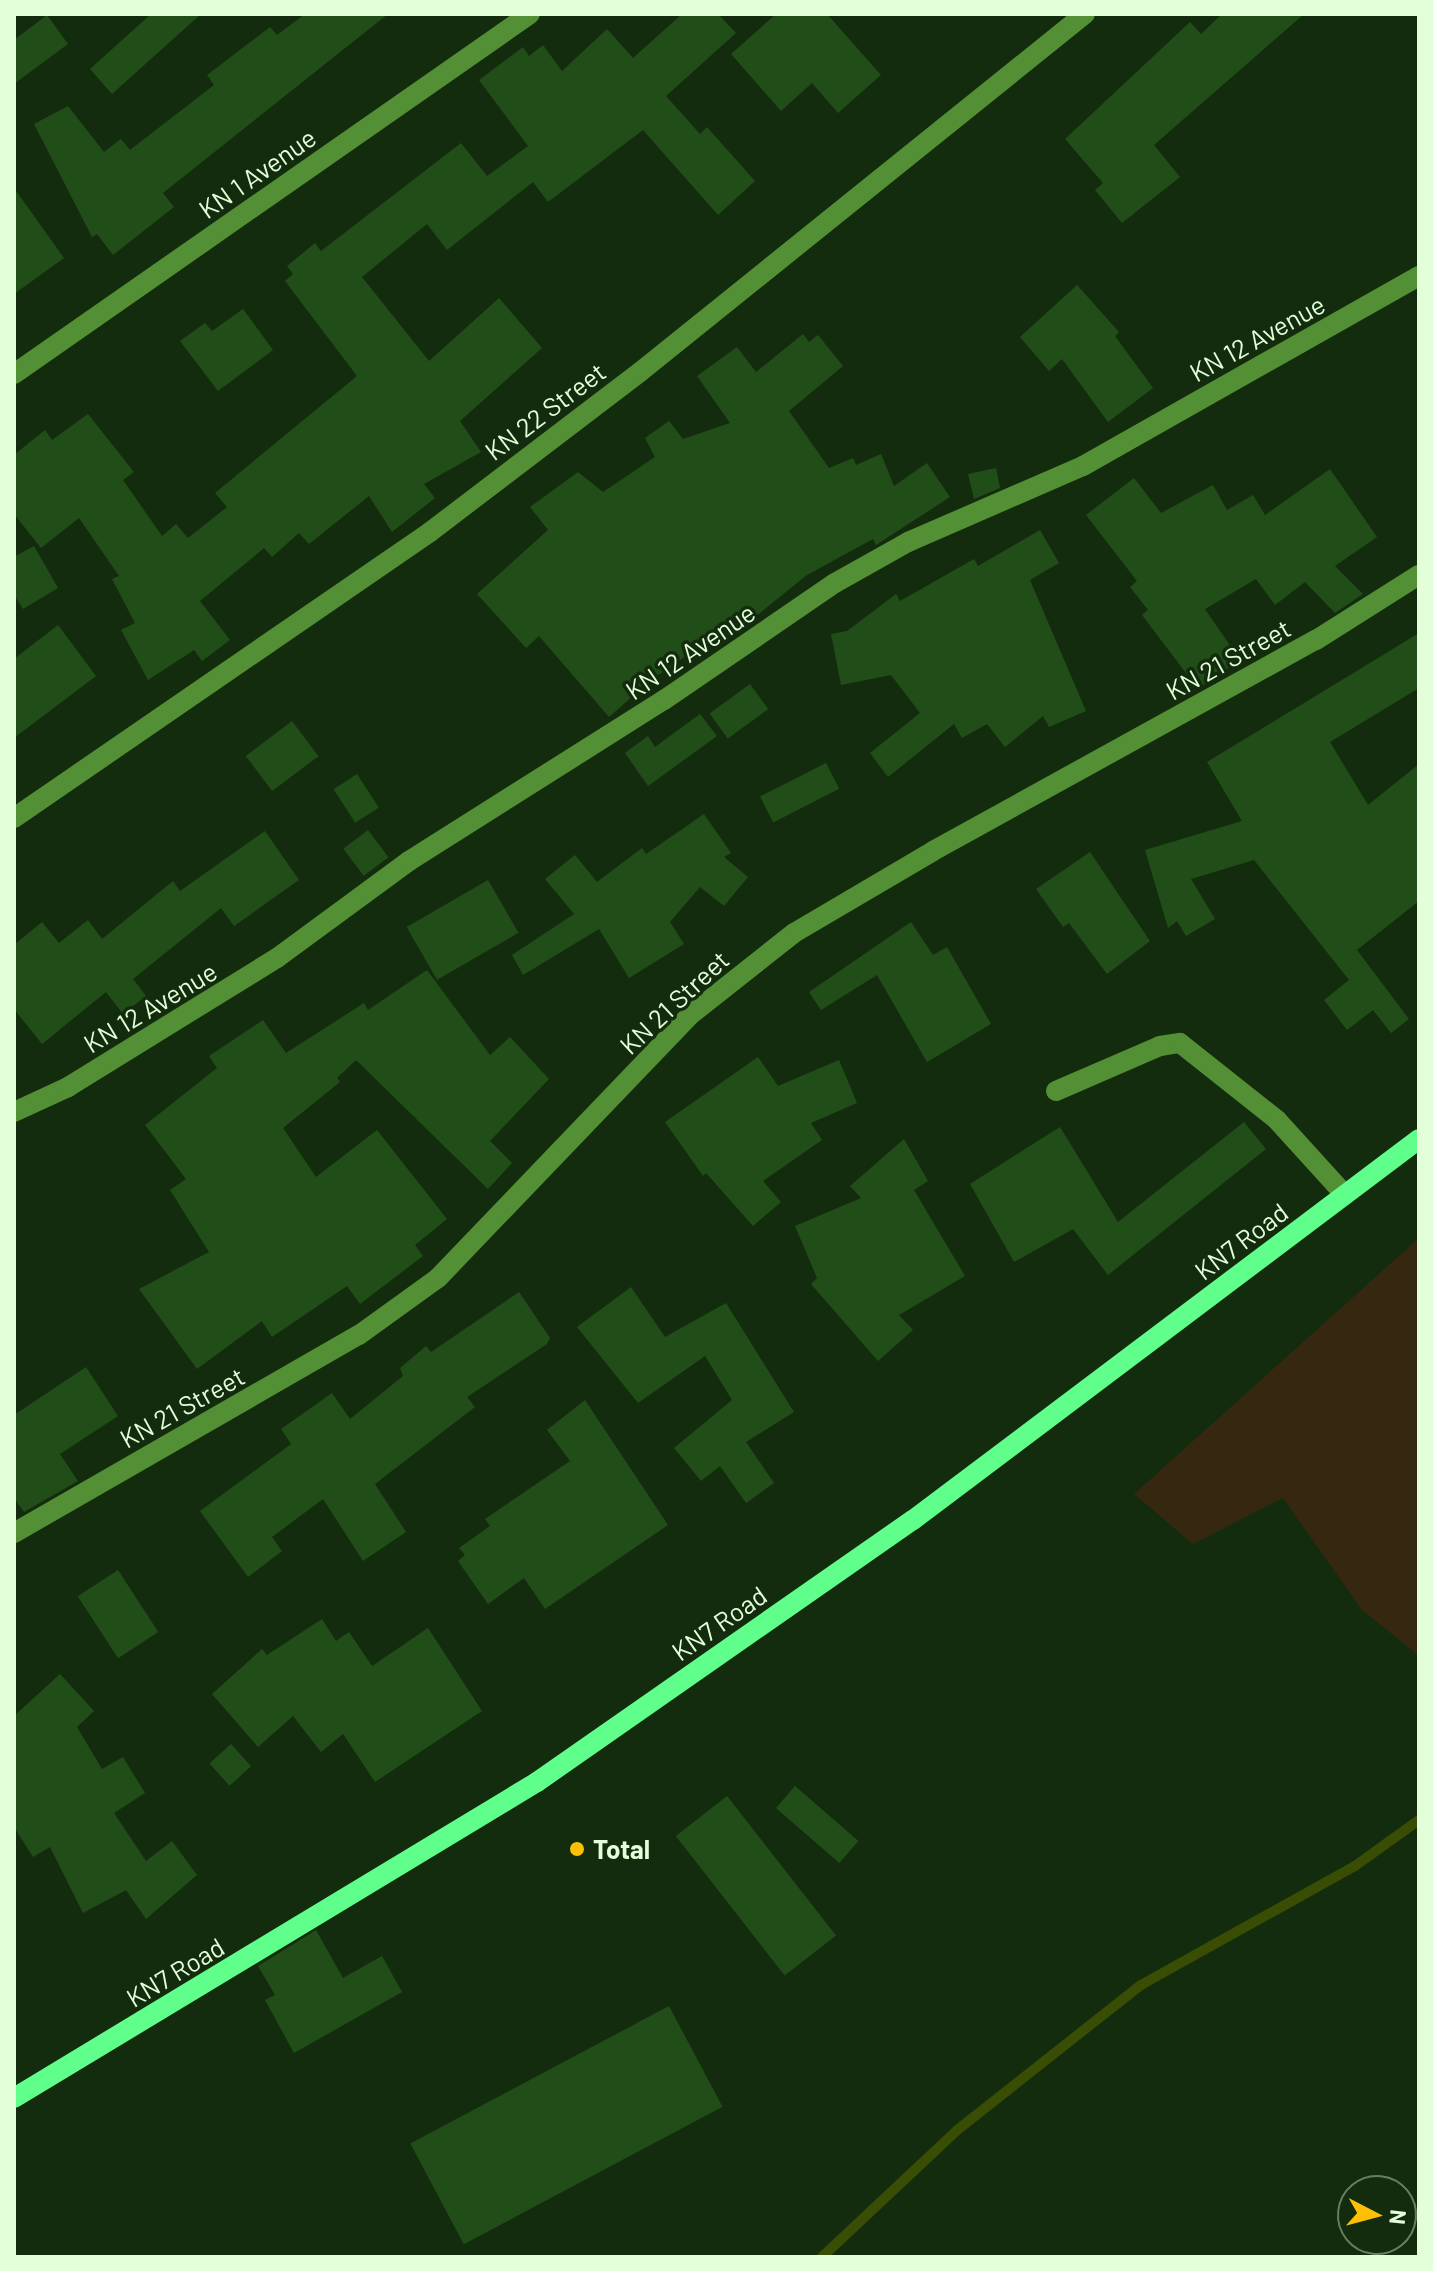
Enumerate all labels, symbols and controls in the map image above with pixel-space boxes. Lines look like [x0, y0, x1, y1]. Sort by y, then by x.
street label: KN 1 Avenue [193, 121, 321, 225]
street label: KN 12 Avenue [1184, 288, 1330, 388]
street label: KN 22 Street [479, 356, 611, 466]
street label: KN 12 Avenue [619, 596, 761, 706]
street label: KN 21 Street [1160, 612, 1296, 706]
street label: KN 21 Street [613, 944, 735, 1060]
street label: KN 12 Avenue [78, 955, 222, 1059]
street label: KN7 Road [1188, 1196, 1294, 1286]
street label: KN 21 Street [114, 1360, 250, 1454]
street label: KN7 Road [666, 1579, 772, 1667]
place label: Total [593, 1833, 650, 1865]
marker: Total [568, 1840, 586, 1858]
street label: KN7 Road [120, 1931, 230, 2013]
north arrow [1337, 2175, 1417, 2255]
text: N [1385, 2209, 1413, 2226]

